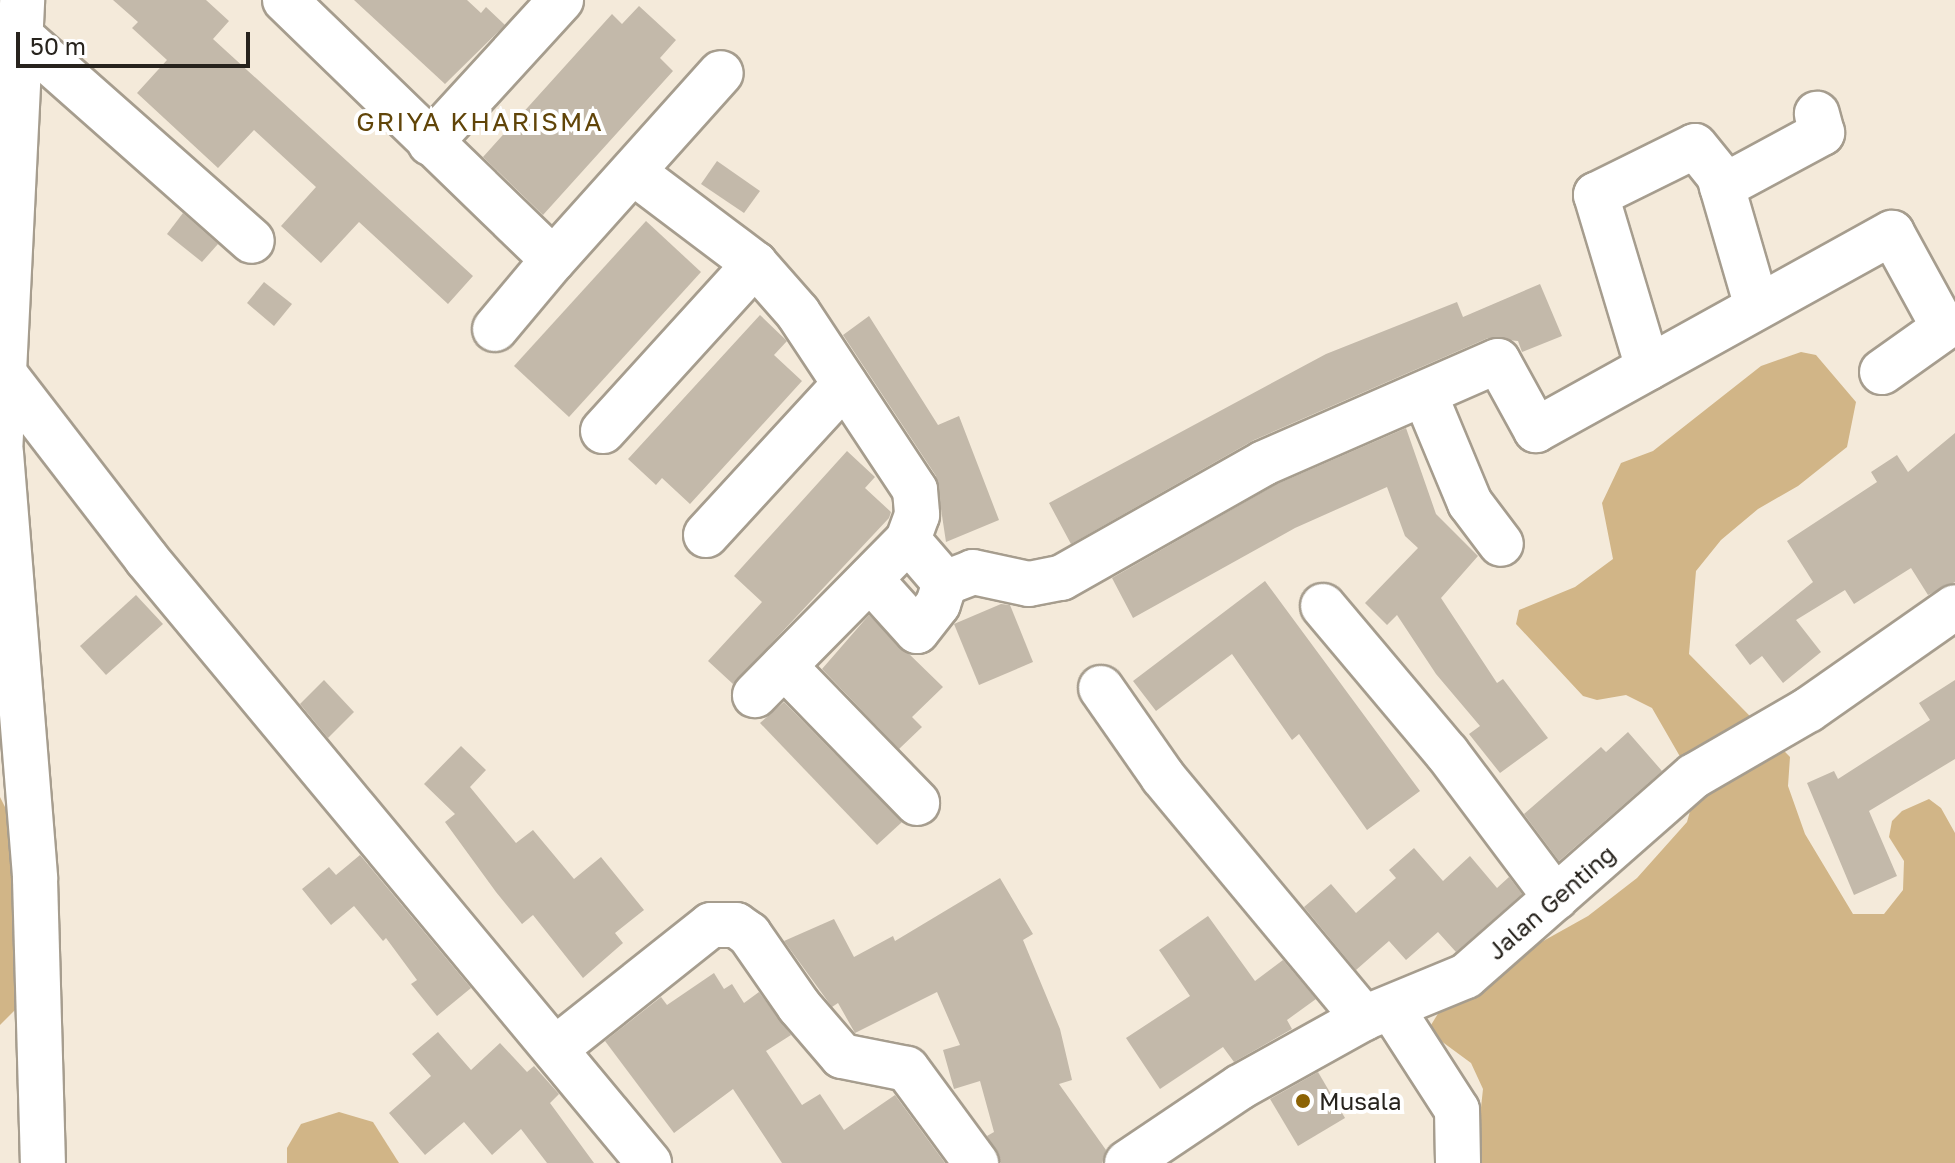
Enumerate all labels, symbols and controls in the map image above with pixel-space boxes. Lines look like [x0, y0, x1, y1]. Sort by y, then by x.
scale bar [20, 16, 254, 66]
text: 50 m [30, 31, 86, 60]
district label: GRIYA KHARISMA [356, 106, 604, 138]
street label: Jalan Genting [1481, 839, 1621, 965]
place label: Musala [1319, 1087, 1402, 1115]
marker: Musala [1294, 1092, 1312, 1110]

